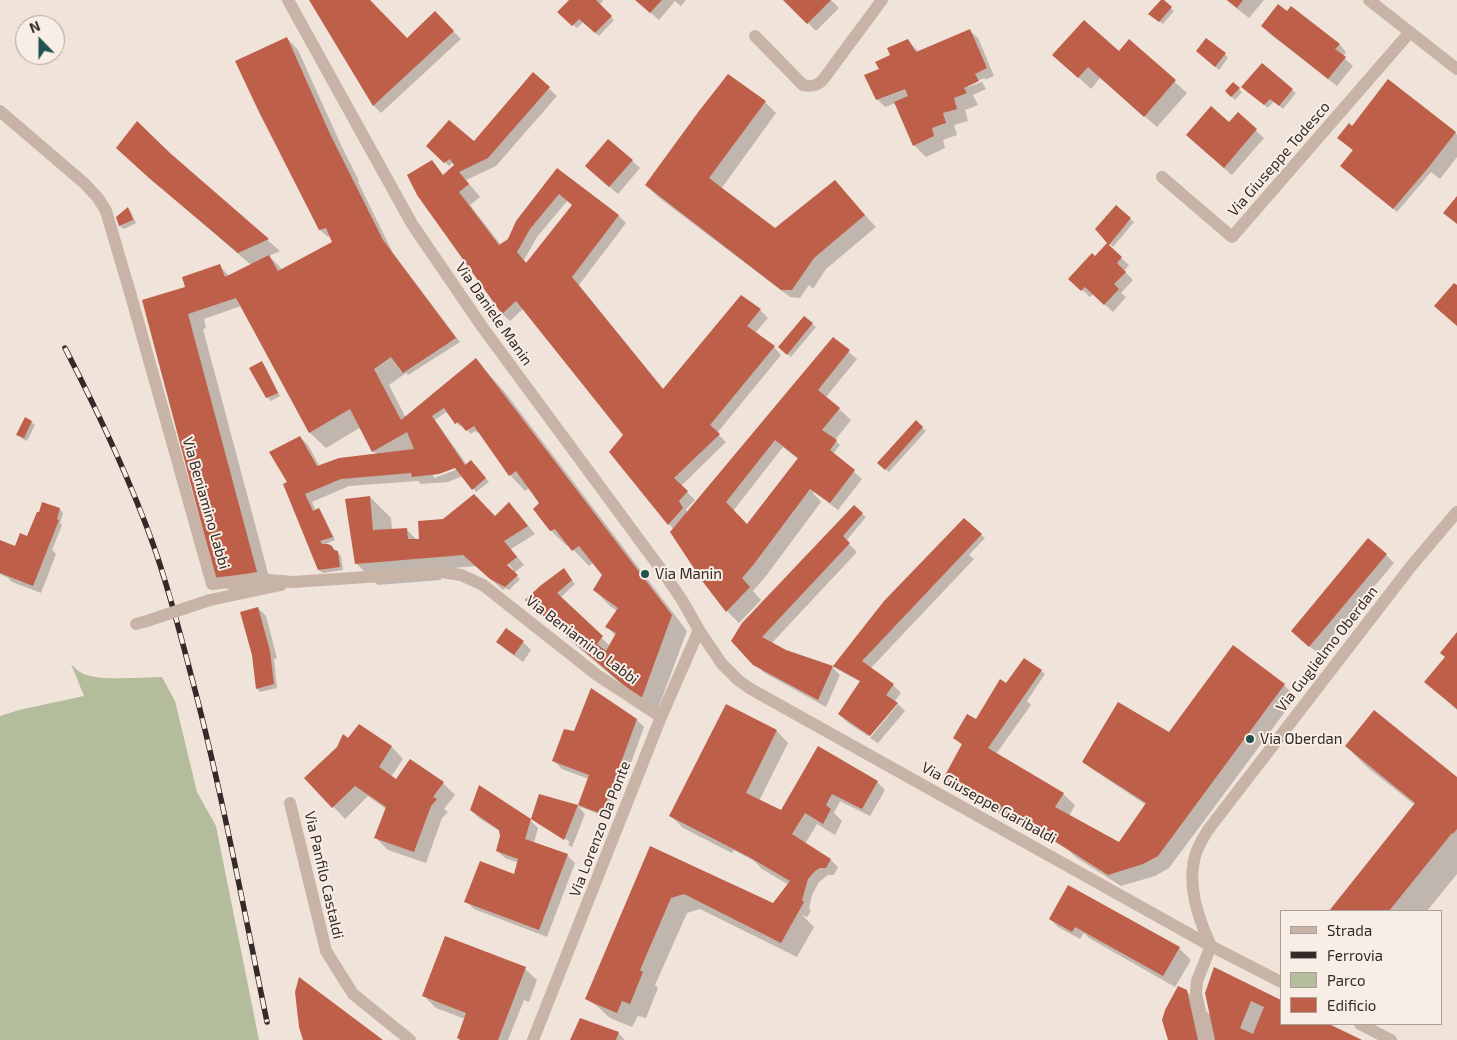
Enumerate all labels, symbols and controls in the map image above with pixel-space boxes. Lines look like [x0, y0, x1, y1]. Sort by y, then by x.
north arrow [15, 15, 65, 65]
text: N [27, 17, 42, 36]
street label: Via Giuseppe Todesco [1224, 98, 1334, 220]
street label: Via Daniele Manin [452, 259, 536, 369]
street label: Via Beniamino Labbi [179, 435, 233, 571]
place label: Via Manin [655, 565, 722, 583]
marker: Via Manin [639, 568, 651, 580]
street label: Via Guglielmo Oberdan [1272, 583, 1382, 715]
street label: Via Beniamino Labbi [522, 592, 642, 688]
place label: Via Oberdan [1260, 730, 1342, 748]
marker: Via Oberdan [1244, 733, 1256, 745]
street label: Via Giuseppe Garibaldi [918, 758, 1060, 848]
street label: Via Lorenzo Da Ponte [566, 759, 634, 899]
street label: Via Panfilo Castaldi [301, 809, 347, 941]
legend [1280, 910, 1442, 1025]
text: Strada [1327, 921, 1372, 939]
text: Ferrovia [1327, 946, 1383, 964]
text: Parco [1327, 971, 1366, 989]
text: Edificio [1327, 996, 1376, 1014]

